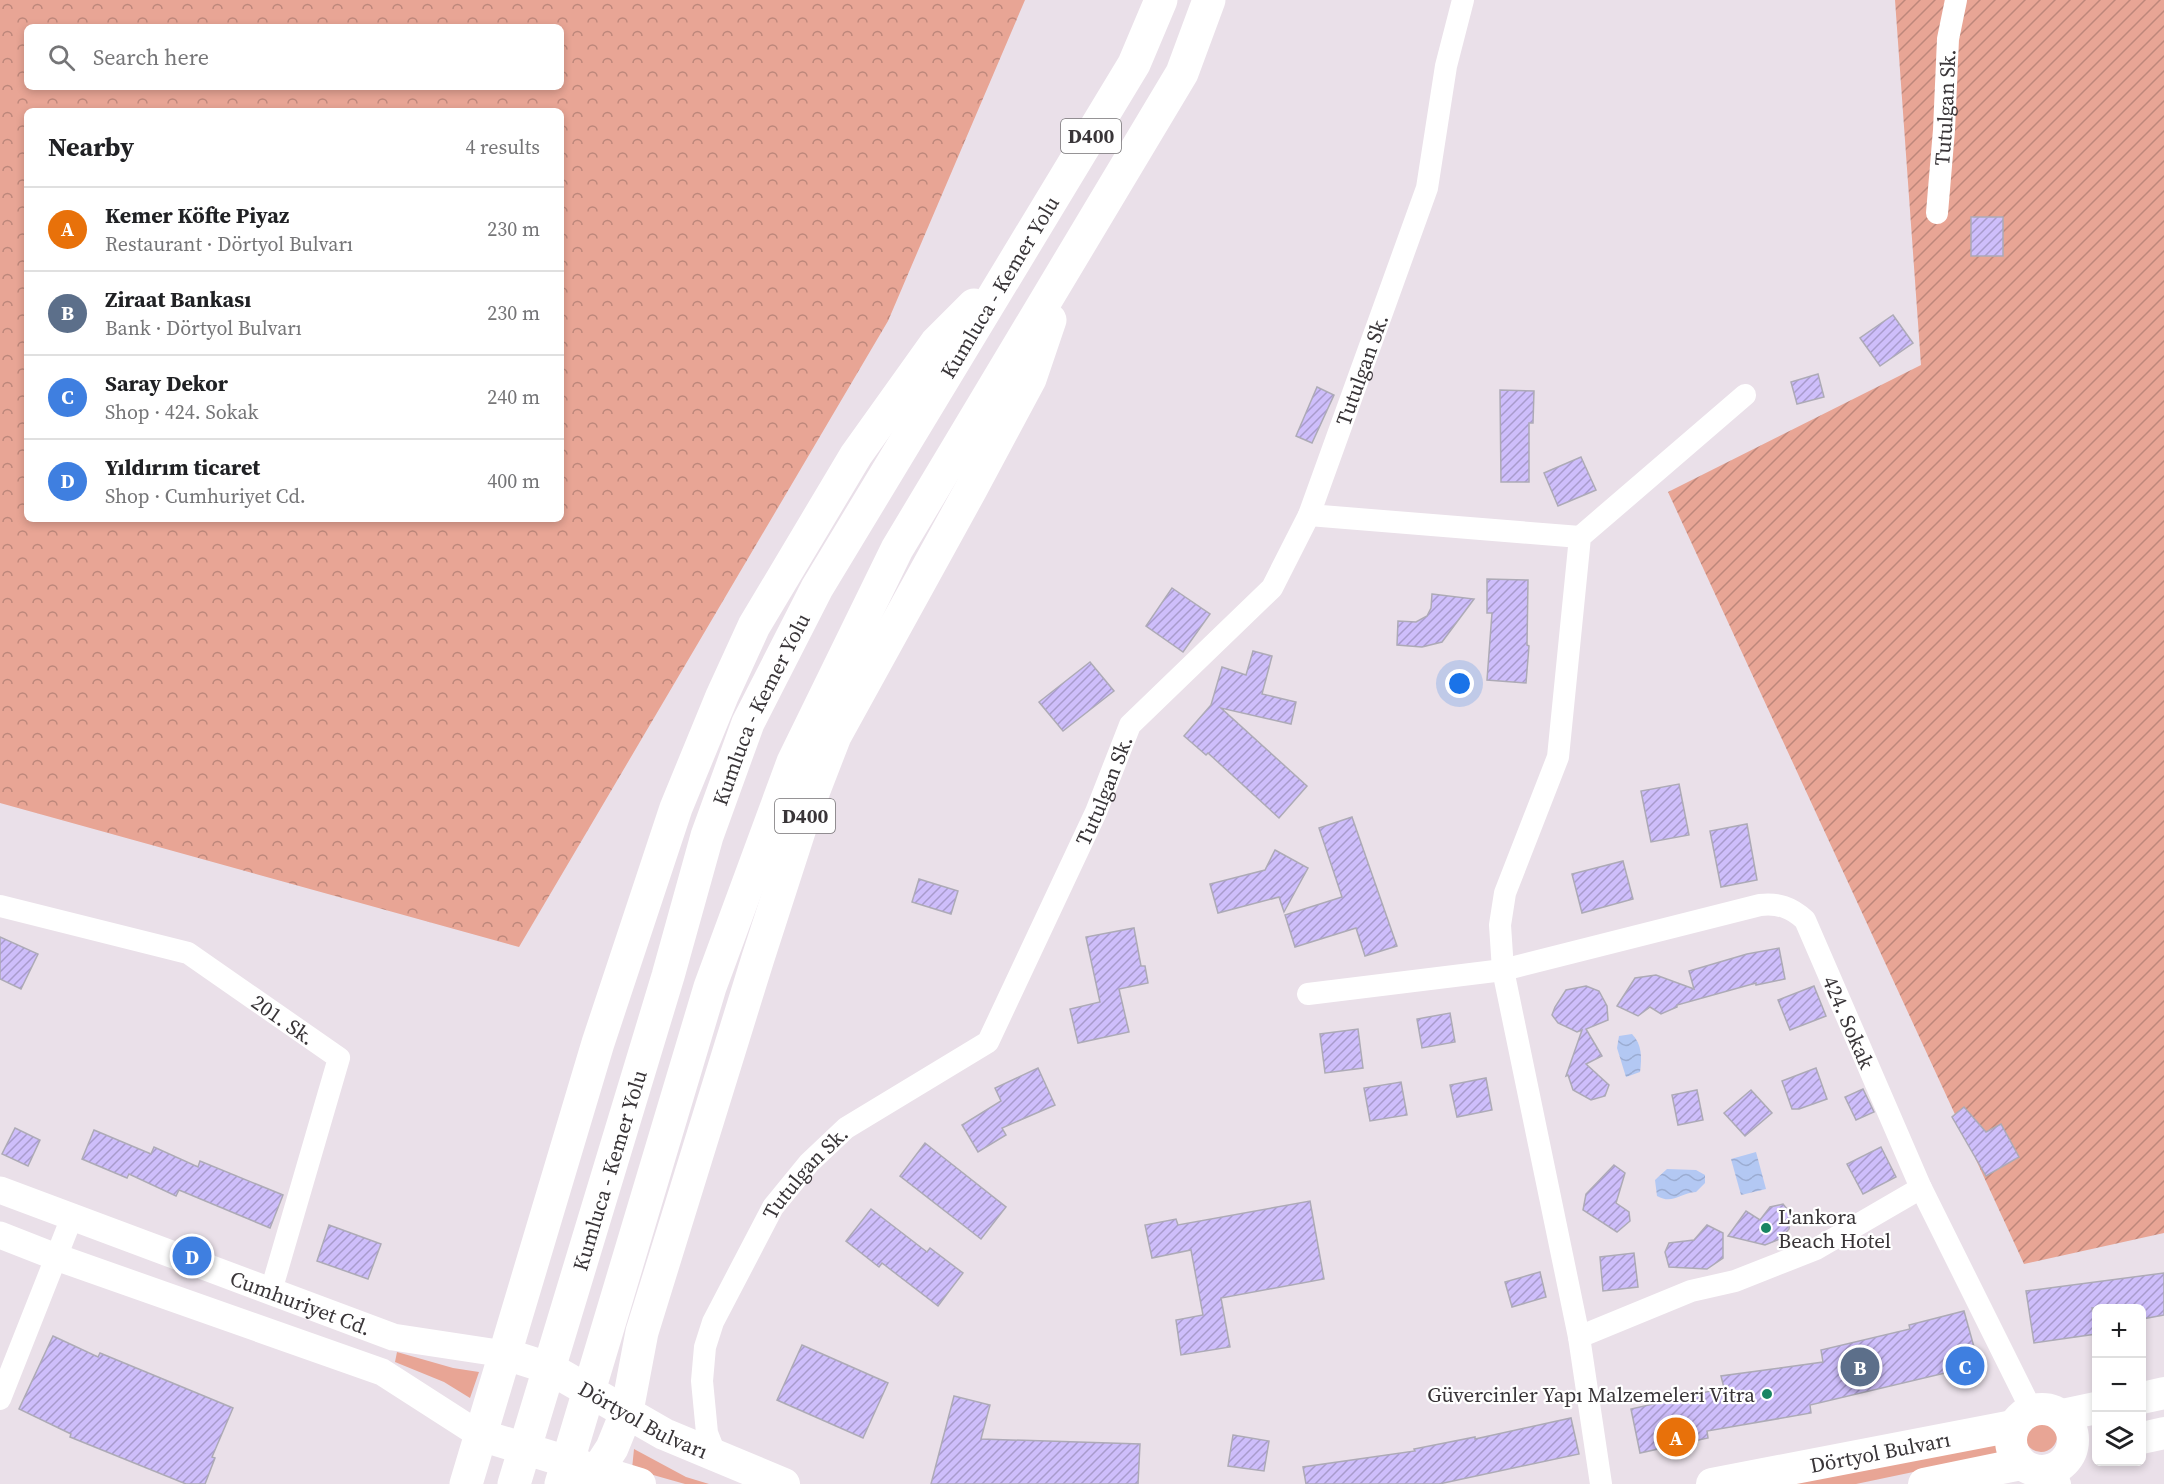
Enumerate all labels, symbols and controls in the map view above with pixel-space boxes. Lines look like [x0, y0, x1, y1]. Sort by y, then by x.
search box [24, 24, 564, 90]
icon: search [45, 41, 78, 74]
text: Search here [93, 42, 209, 72]
street label: Tutulgan Sk. [1927, 48, 1962, 167]
road number: D400 [1061, 119, 1121, 153]
text: Nearby [48, 129, 134, 165]
text: 4 results [465, 133, 540, 161]
street label: Kumluca - Kemer Yolu [933, 190, 1066, 383]
text: Kemer Köfte Piyaz [105, 200, 289, 230]
text: A [61, 215, 74, 243]
text: 230 m [487, 215, 540, 243]
text: Restaurant · Dörtyol Bulvarı [105, 230, 353, 258]
text: Ziraat Bankası [105, 284, 251, 314]
text: B [61, 299, 74, 327]
text: 230 m [487, 299, 540, 327]
street label: Tutulgan Sk. [1328, 310, 1395, 429]
text: Bank · Dörtyol Bulvarı [105, 314, 302, 342]
text: Saray Dekor [105, 368, 228, 398]
text: C [61, 383, 74, 411]
text: 240 m [487, 383, 540, 411]
text: Shop · 424. Sokak [105, 398, 259, 426]
text: Yıldırım ticaret [105, 452, 260, 482]
text: D [60, 467, 75, 495]
text: 400 m [487, 467, 540, 495]
text: Shop · Cumhuriyet Cd. [105, 482, 306, 510]
street label: Kumluca - Kemer Yolu [705, 608, 816, 809]
your location [1445, 669, 1474, 698]
street label: Tutulgan Sk. [1068, 731, 1139, 850]
road number: D400 [775, 799, 835, 833]
street label: 424. Sokak [1816, 971, 1882, 1074]
street label: 201. Sk. [246, 987, 321, 1052]
street label: Kumluca - Kemer Yolu [565, 1066, 653, 1274]
street label: Tutulgan Sk. [755, 1119, 854, 1224]
place label: L'ankora Beach Hotel [1778, 1202, 1891, 1255]
marker: L'ankora Beach Hotel [1759, 1221, 1773, 1235]
pin: D [172, 1234, 212, 1278]
street label: Cumhuriyet Cd. [226, 1263, 375, 1342]
map controls [2092, 1304, 2146, 1466]
button: + [2092, 1304, 2146, 1358]
pin: B [1840, 1344, 1880, 1390]
pin: C [1946, 1344, 1984, 1388]
button: − [2092, 1358, 2146, 1412]
street label: Dörtyol Bulvarı [573, 1374, 713, 1465]
place label: Güvercinler Yapı Malzemeleri Vitra [1427, 1380, 1755, 1409]
marker: Güvercinler Yapı Malzemeleri Vitra [1760, 1387, 1774, 1401]
button: layers [2092, 1412, 2146, 1466]
pin: A [1656, 1414, 1696, 1460]
street label: Dörtyol Bulvarı [1807, 1424, 1953, 1479]

